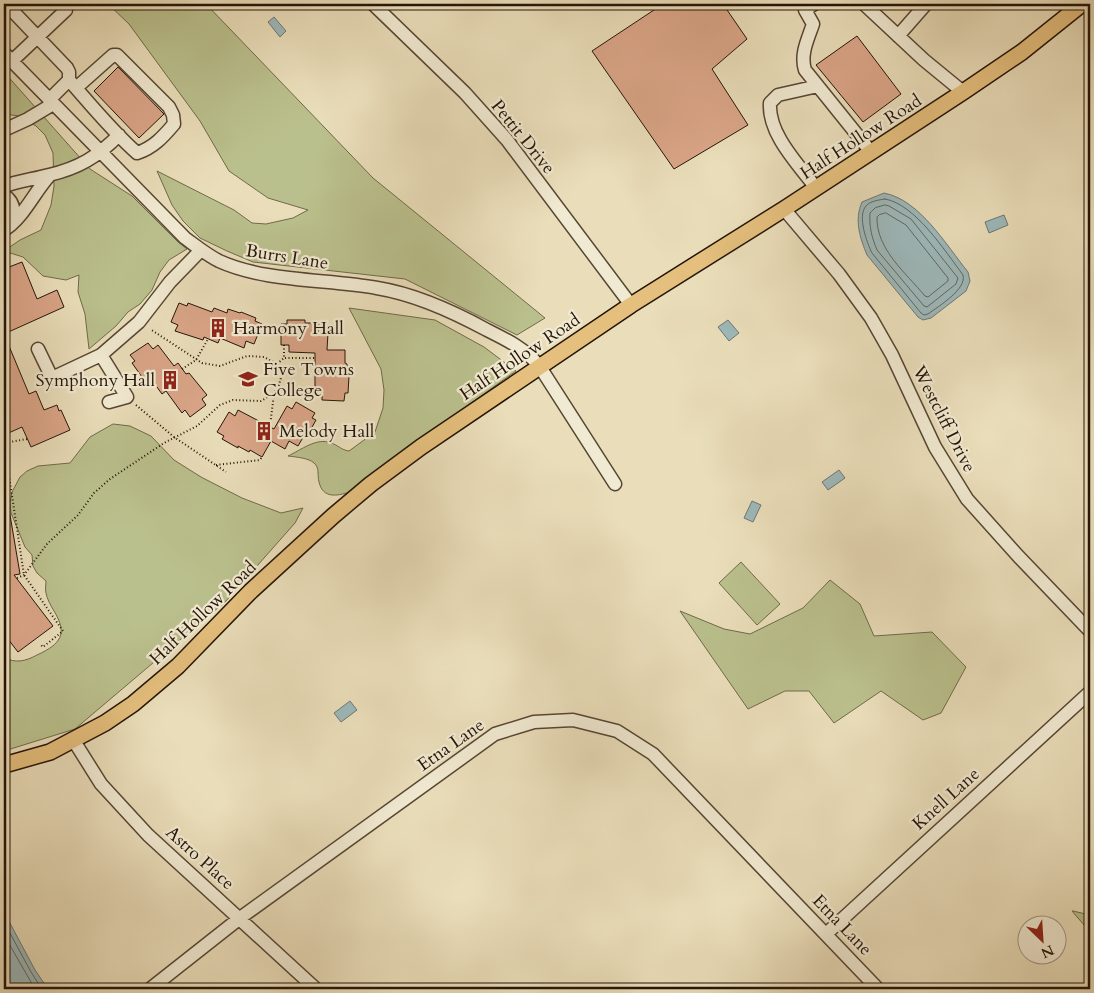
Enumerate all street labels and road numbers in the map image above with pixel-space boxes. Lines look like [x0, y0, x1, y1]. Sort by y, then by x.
street label: Half Hollow Road [795, 88, 927, 186]
street label: Pettit Drive [485, 94, 561, 180]
street label: Burrs Lane [244, 238, 330, 276]
street label: Half Hollow Road [455, 307, 585, 407]
street label: Westcliff Drive [906, 360, 982, 477]
street label: Half Hollow Road [144, 555, 262, 671]
street label: Etna Lane [412, 713, 490, 777]
street label: Knell Lane [907, 762, 985, 836]
street label: Astro Place [160, 820, 240, 896]
street label: Etna Lane [806, 889, 878, 961]

